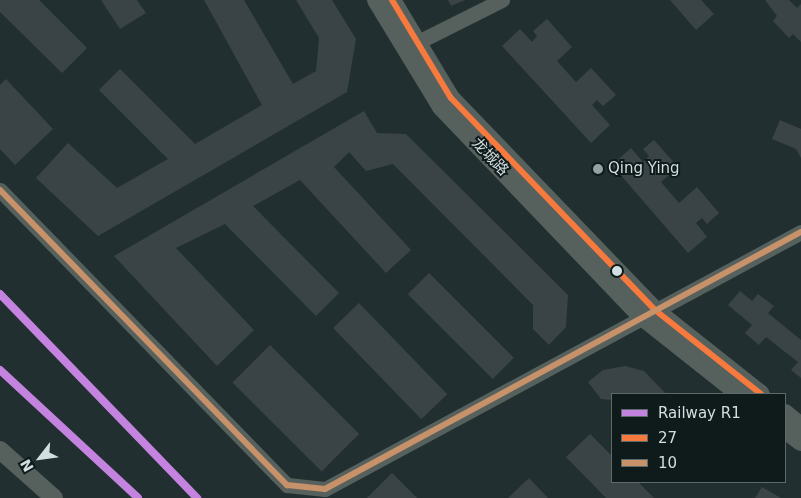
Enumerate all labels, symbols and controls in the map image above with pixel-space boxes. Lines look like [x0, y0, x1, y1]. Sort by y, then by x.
street label: 龙城路 [468, 135, 512, 179]
place label: Qing Ying [608, 160, 680, 178]
marker: Qing Ying [592, 163, 604, 175]
unlabelled marker [612, 266, 622, 276]
legend [611, 393, 786, 483]
text: Railway R1 [658, 404, 741, 422]
text: 27 [658, 429, 677, 447]
north arrow [15, 433, 65, 483]
text: 10 [658, 454, 677, 472]
text: N [17, 456, 37, 475]

